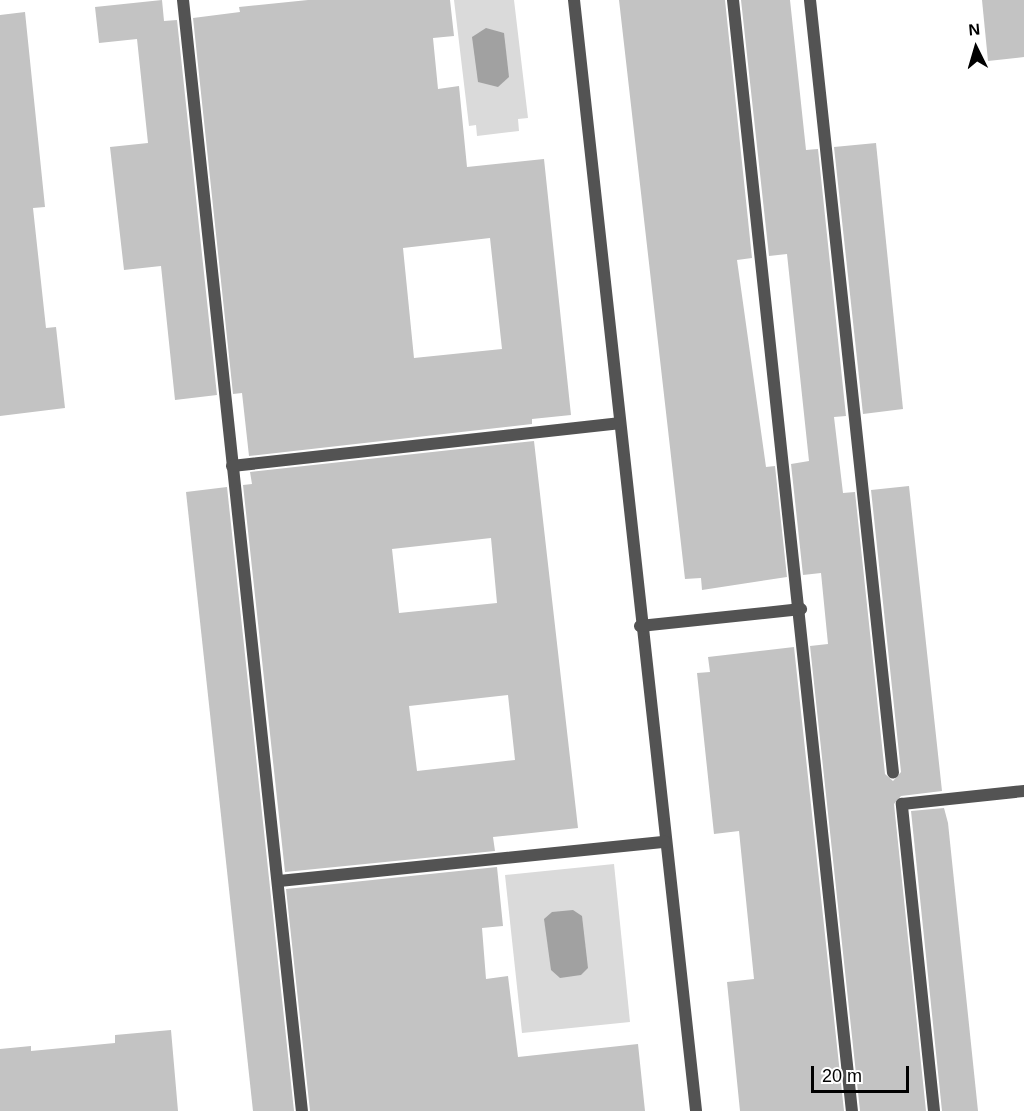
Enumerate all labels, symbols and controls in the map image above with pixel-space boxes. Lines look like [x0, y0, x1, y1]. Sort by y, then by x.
north arrow [946, 18, 1006, 78]
text: N [968, 21, 981, 39]
scale bar [814, 1054, 912, 1092]
text: 20 m [822, 1066, 862, 1086]

